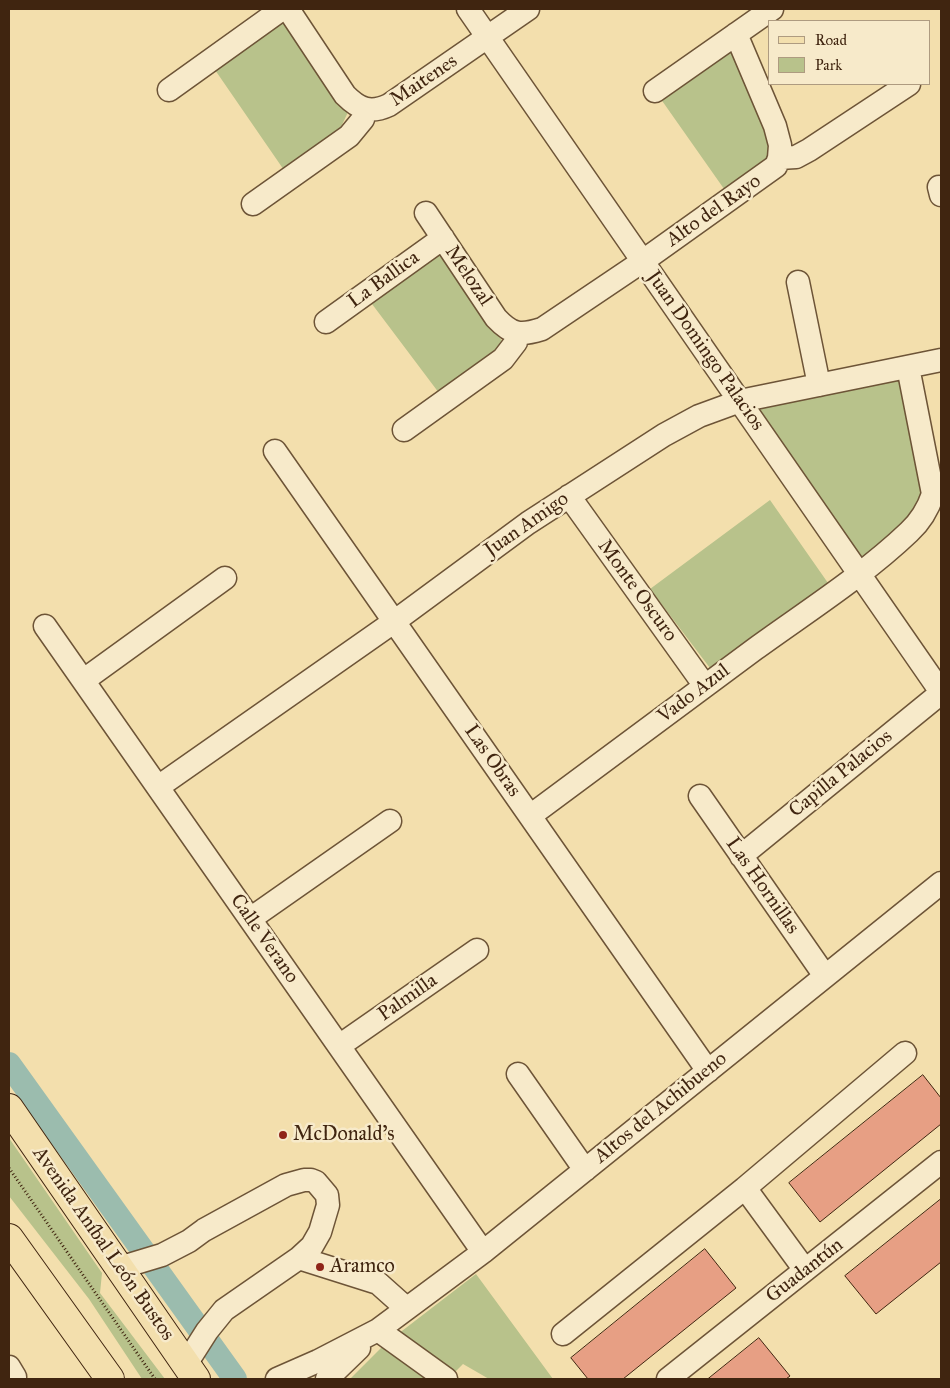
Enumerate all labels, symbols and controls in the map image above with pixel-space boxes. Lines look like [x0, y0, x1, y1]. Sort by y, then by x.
legend [768, 20, 930, 85]
text: Road [815, 31, 847, 49]
street label: Maitenes [386, 50, 462, 112]
text: Park [815, 56, 842, 74]
street label: Alto del Rayo [662, 170, 766, 252]
street label: Melozal [439, 241, 497, 311]
street label: La Ballica [344, 246, 424, 314]
street label: Juan Domingo Palacios [641, 266, 769, 436]
street label: Juan Amigo [480, 487, 574, 563]
street label: Monte Oscuro [592, 535, 682, 647]
street label: Vado Azul [653, 659, 735, 729]
street label: Las Obras [458, 720, 526, 802]
street label: Capilla Palacios [785, 725, 897, 823]
street label: Las Hornillas [720, 833, 804, 939]
street label: Calle Verano [225, 890, 303, 988]
street label: Palmilla [374, 969, 442, 1027]
street label: Altos del Achibueno [590, 1047, 732, 1169]
place label: McDonald's [293, 1123, 395, 1147]
marker: McDonald's [277, 1129, 289, 1141]
street label: Avenida Aníbal León Bustos [27, 1142, 179, 1346]
street label: Guadantún [762, 1233, 848, 1309]
place label: Aramco [330, 1255, 395, 1279]
marker: Aramco [314, 1261, 326, 1273]

